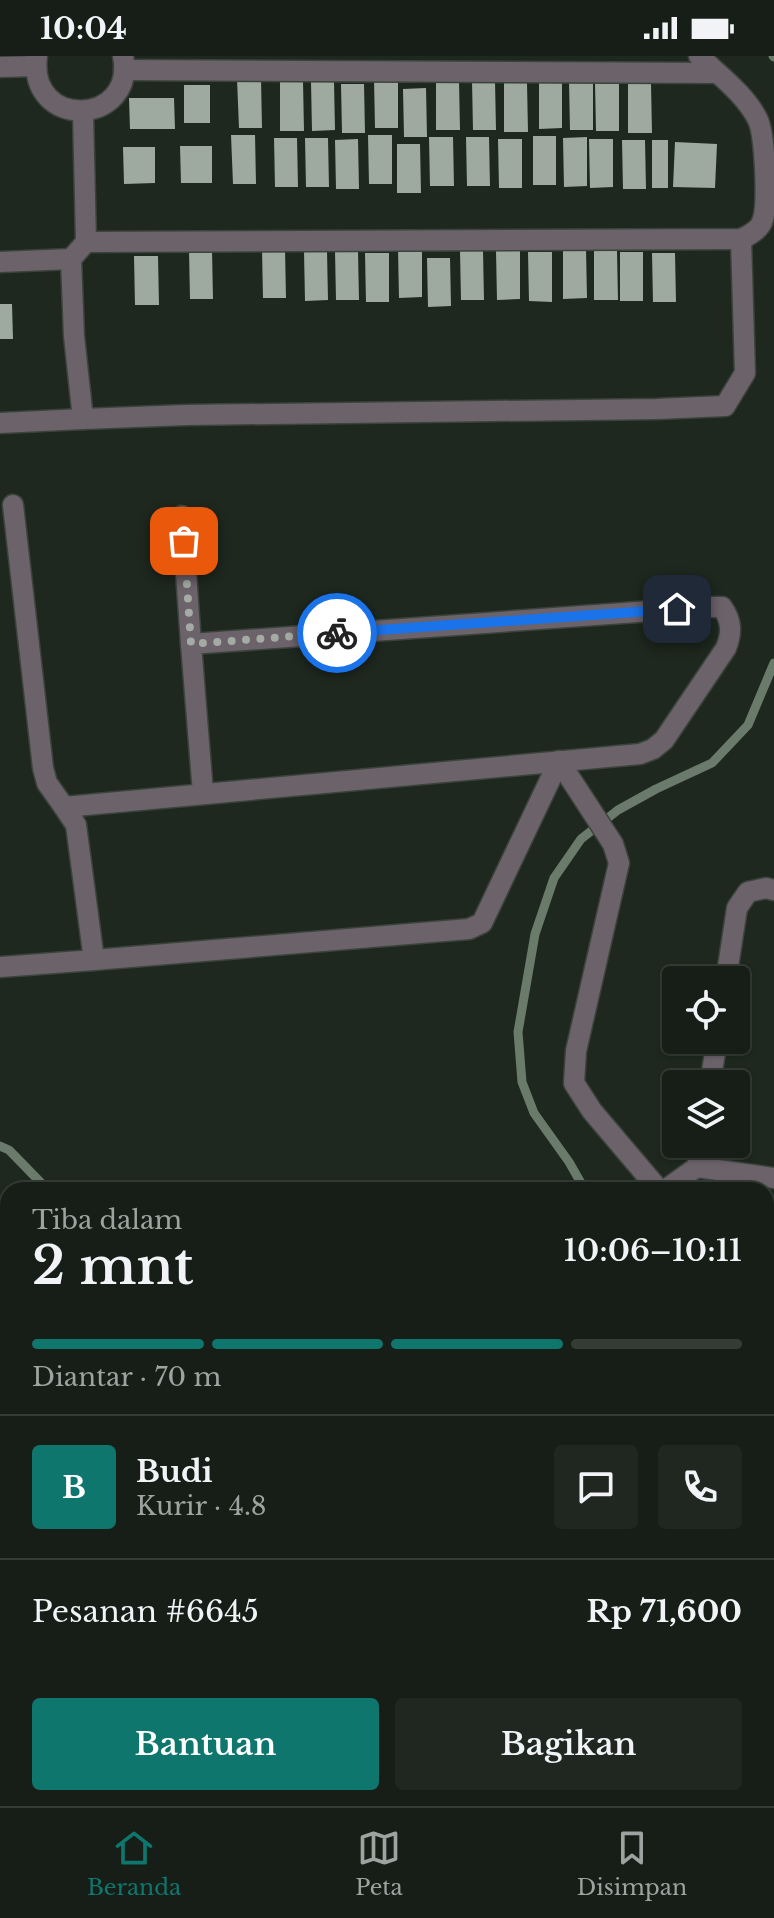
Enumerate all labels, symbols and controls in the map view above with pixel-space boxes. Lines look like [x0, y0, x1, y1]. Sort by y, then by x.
text: 10:04 [40, 10, 127, 47]
pin [150, 507, 218, 575]
icon: bag [162, 519, 206, 563]
pin [643, 575, 711, 643]
icon: home [655, 587, 699, 631]
courier [297, 593, 377, 673]
icon: bike [315, 611, 359, 655]
map controls [662, 966, 750, 1158]
button: locate [662, 966, 750, 1054]
button: layers [662, 1070, 750, 1158]
text: Tiba dalam [32, 1204, 182, 1236]
text: 10:06–10:11 [564, 1232, 742, 1269]
text: 2 mnt [32, 1234, 193, 1298]
text: Diantar · 70 m [32, 1361, 221, 1393]
button: chat [554, 1445, 638, 1529]
button: phone [658, 1445, 742, 1529]
text: Budi [136, 1453, 213, 1490]
text: B [62, 1469, 86, 1506]
text: Kurir · 4.8 [136, 1490, 267, 1522]
text: Pesanan #6645 [32, 1593, 259, 1630]
text: Rp 71,600 [586, 1593, 742, 1630]
button: Bantuan [32, 1698, 379, 1790]
button: Bagikan [395, 1698, 742, 1790]
tab: Beranda [87, 1826, 181, 1901]
tab: Peta [355, 1826, 403, 1901]
tab: Disimpan [577, 1826, 687, 1901]

